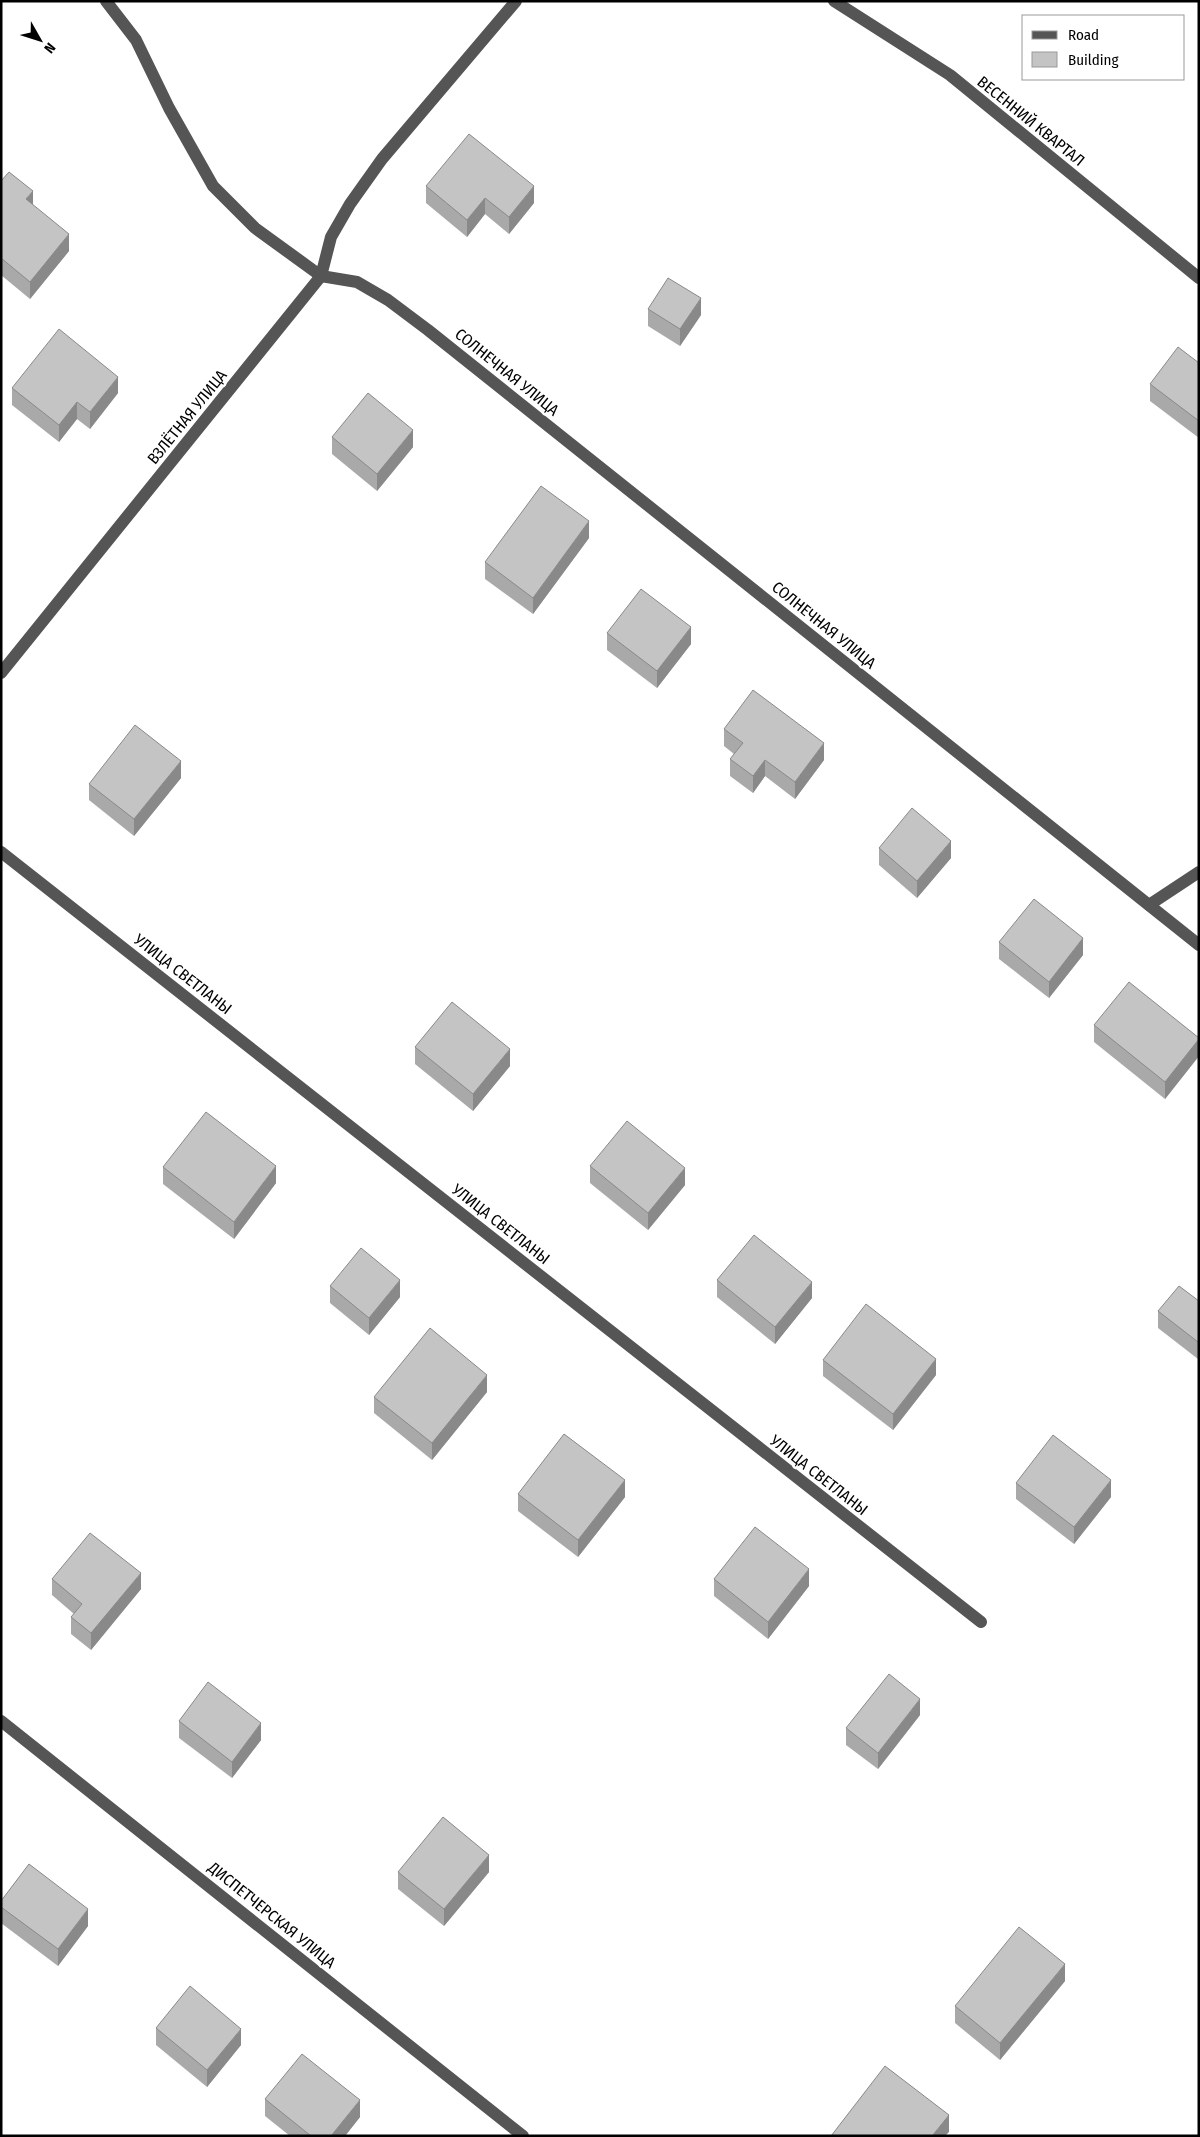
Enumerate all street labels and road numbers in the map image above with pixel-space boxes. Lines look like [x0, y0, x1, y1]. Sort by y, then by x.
street label: ВЕСЕННИЙ КВАРТАЛ [974, 72, 1088, 170]
street label: СОЛНЕЧНАЯ УЛИЦА [451, 324, 563, 420]
street label: ВЗЛЁТНАЯ УЛИЦА [143, 366, 231, 468]
street label: СОЛНЕЧНАЯ УЛИЦА [768, 577, 880, 673]
street label: УЛИЦА СВЕТЛАНЫ [130, 929, 236, 1018]
street label: УЛИЦА СВЕТЛАНЫ [448, 1179, 554, 1268]
street label: УЛИЦА СВЕТЛАНЫ [766, 1430, 872, 1519]
street label: ДИСПЕТЧЕРСКАЯ УЛИЦА [204, 1857, 340, 1973]

